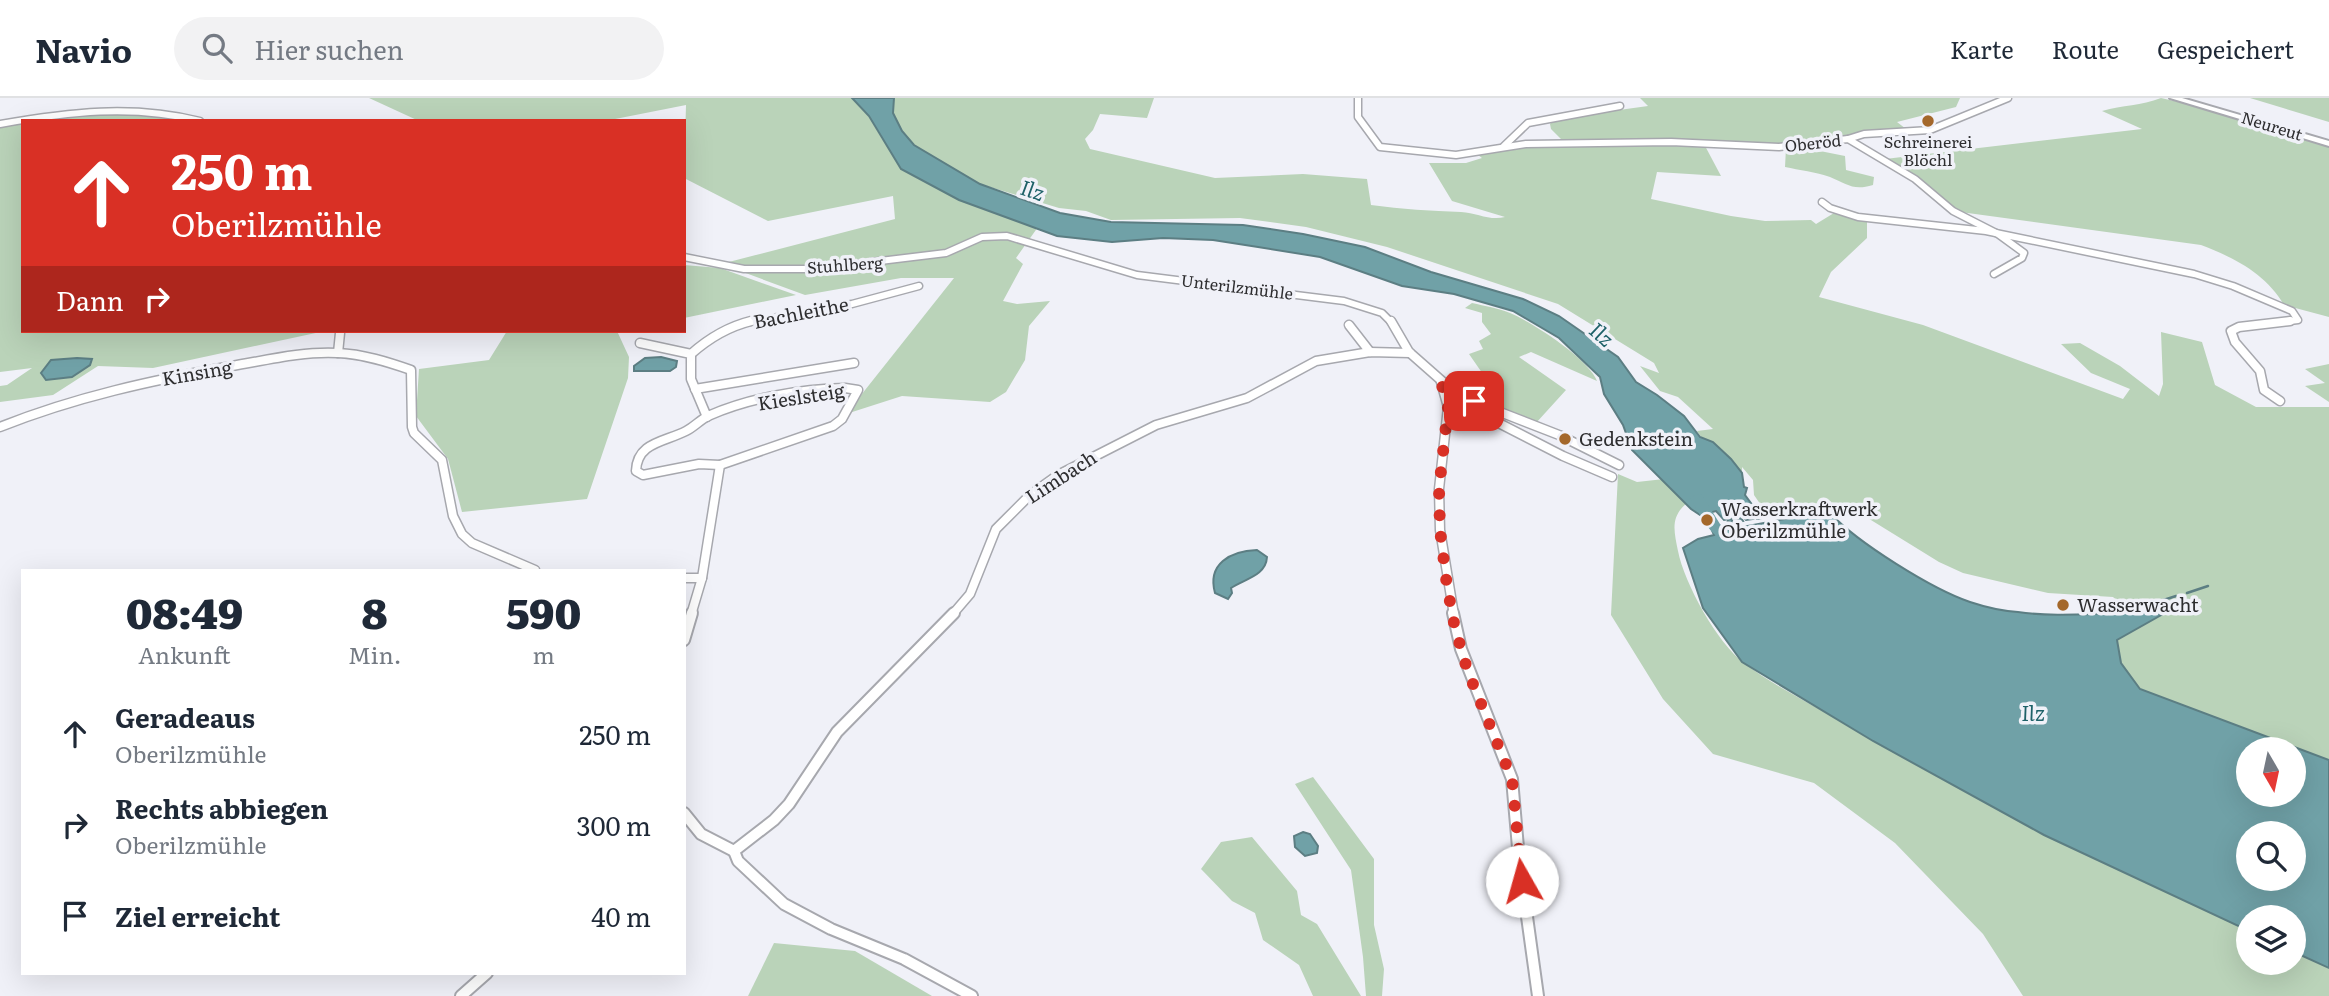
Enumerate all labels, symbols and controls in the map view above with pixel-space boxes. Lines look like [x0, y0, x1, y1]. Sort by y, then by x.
search box [174, 17, 664, 80]
text: Navio [35, 24, 132, 73]
icon: search [198, 29, 236, 67]
text: Hier suchen [254, 29, 404, 68]
text: Karte [1950, 31, 2014, 66]
text: Route [2052, 31, 2119, 66]
text: Gespeichert [2157, 31, 2294, 66]
street label: Neureut [2239, 104, 2306, 146]
marker: Schreinerei Blöchl [1920, 113, 1936, 129]
street label: Oberöd [1783, 127, 1842, 157]
place label: Schreinerei Blöchl [1884, 129, 1972, 171]
text: 250 m [171, 132, 313, 205]
icon: ahead [56, 147, 147, 238]
water label: Ilz [1017, 170, 1049, 207]
text: Oberilzmühle [171, 199, 382, 247]
street label: Stuhlberg [806, 249, 884, 279]
street label: Unterilzmühle [1180, 267, 1295, 305]
text: Dann [56, 280, 124, 319]
icon: right [138, 280, 176, 318]
street label: Bachleithe [751, 289, 851, 335]
water label: Ilz [1584, 314, 1622, 353]
street label: Kinsing [159, 352, 235, 392]
pin [1444, 371, 1504, 431]
street label: Kieslsteig [755, 375, 847, 417]
icon: arrive [1455, 382, 1493, 420]
place label: Gedenkstein [1579, 424, 1693, 452]
marker: Gedenkstein [1557, 431, 1573, 447]
street label: Limbach [1019, 443, 1102, 510]
place label: Wasserkraftwerk Oberilzmühle [1721, 494, 1878, 544]
marker: Wasserkraftwerk Oberilzmühle [1699, 512, 1715, 528]
text: 08:49 [126, 580, 243, 642]
text: 8 [362, 580, 387, 642]
text: 590 [506, 580, 581, 642]
place label: Wasserwacht [2077, 590, 2199, 618]
marker: Wasserwacht [2055, 597, 2071, 613]
text: Ankunft [138, 637, 231, 671]
text: Min. [348, 637, 401, 671]
text: m [532, 637, 555, 671]
water label: Ilz [2021, 696, 2045, 727]
text: Geradeaus [115, 697, 255, 736]
text: 250 m [579, 714, 651, 753]
icon: ahead [56, 715, 94, 753]
text: Oberilzmühle [115, 736, 267, 770]
north arrow [2236, 737, 2306, 807]
map controls [2236, 737, 2306, 975]
text: Rechts abbiegen [115, 788, 328, 827]
text: 300 m [576, 805, 651, 844]
icon: right [56, 806, 94, 844]
button: search [2236, 821, 2306, 891]
text: Oberilzmühle [115, 827, 267, 861]
position arrow [1485, 844, 1559, 918]
text: Ziel erreicht [115, 896, 280, 935]
text: 40 m [591, 896, 651, 935]
icon: arrive [56, 897, 94, 935]
button: layers [2236, 905, 2306, 975]

